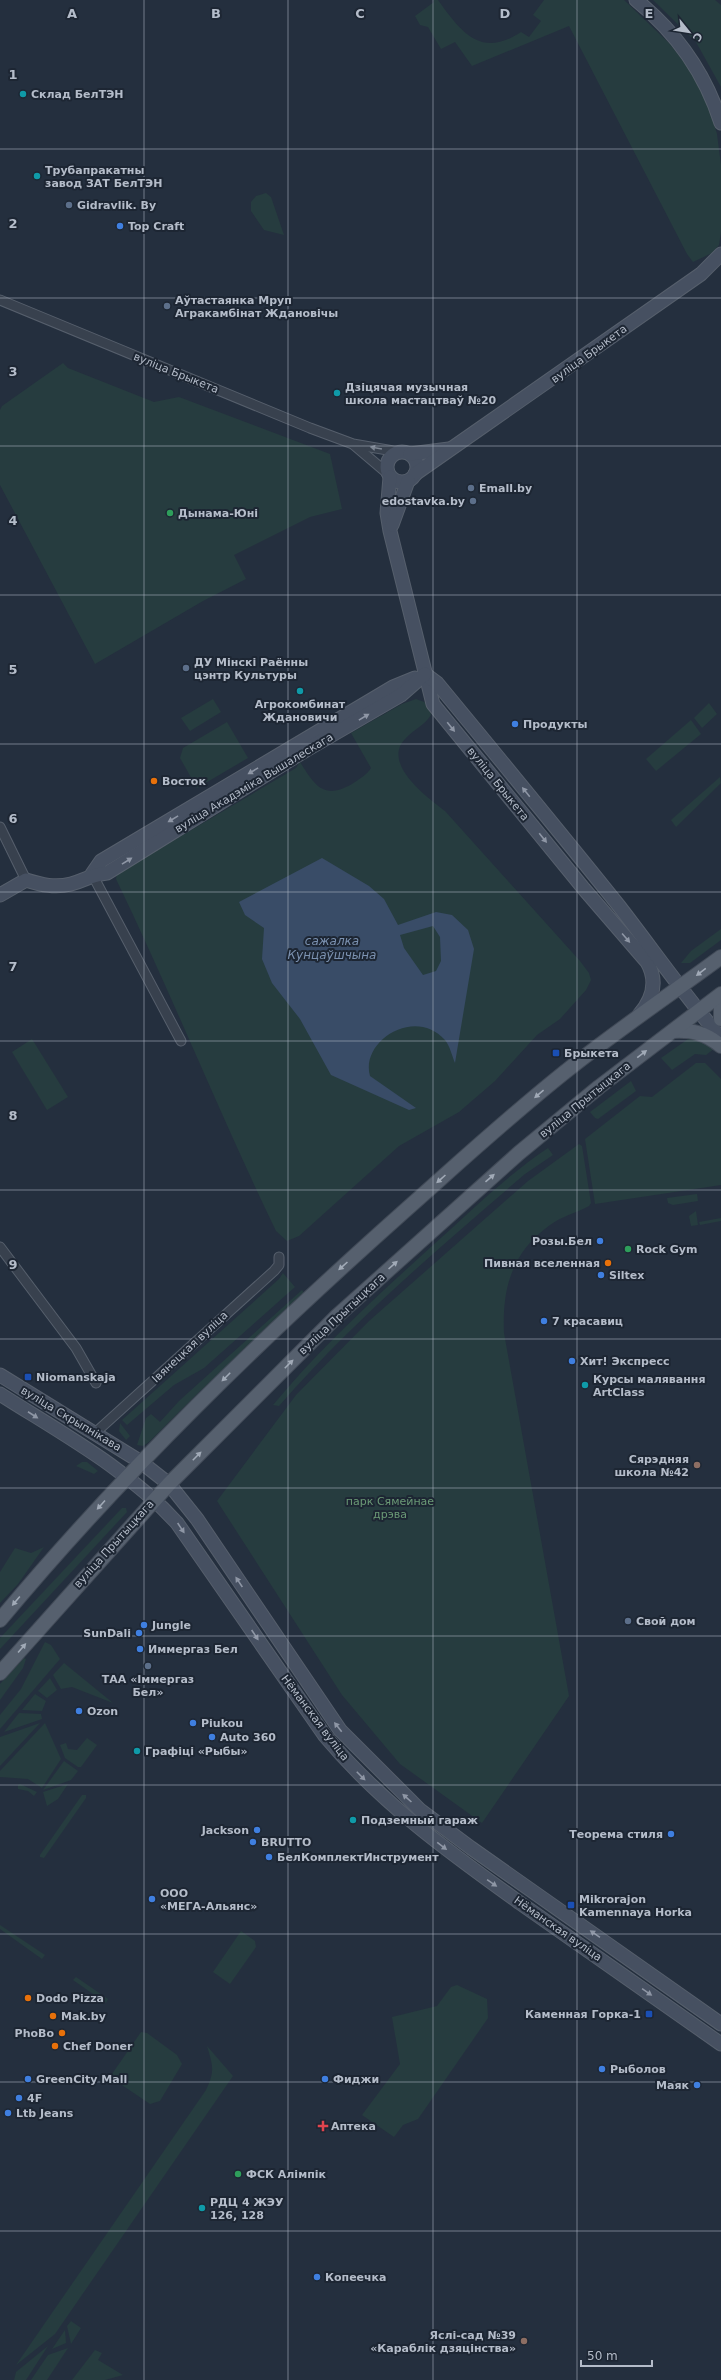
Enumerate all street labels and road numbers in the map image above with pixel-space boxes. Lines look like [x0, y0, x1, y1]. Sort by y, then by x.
street label: вуліца Брыкета [549, 322, 629, 386]
street label: вуліца Брыкета [132, 350, 220, 396]
street label: вуліца Акадэміка Вышалескага [172, 730, 336, 836]
street label: вуліца Брыкета [464, 745, 532, 823]
street label: вуліца Прытыцкага [537, 1059, 633, 1141]
street label: вуліца Прытыцкага [296, 1271, 388, 1357]
street label: Івянецкая вуліца [150, 1309, 230, 1385]
street label: вуліца Скрыпнікава [18, 1384, 124, 1454]
street label: вуліца Прытыцкага [71, 1498, 157, 1590]
street label: Нёманская вуліца [278, 1673, 352, 1763]
street label: Нёманская вуліца [512, 1894, 604, 1964]

